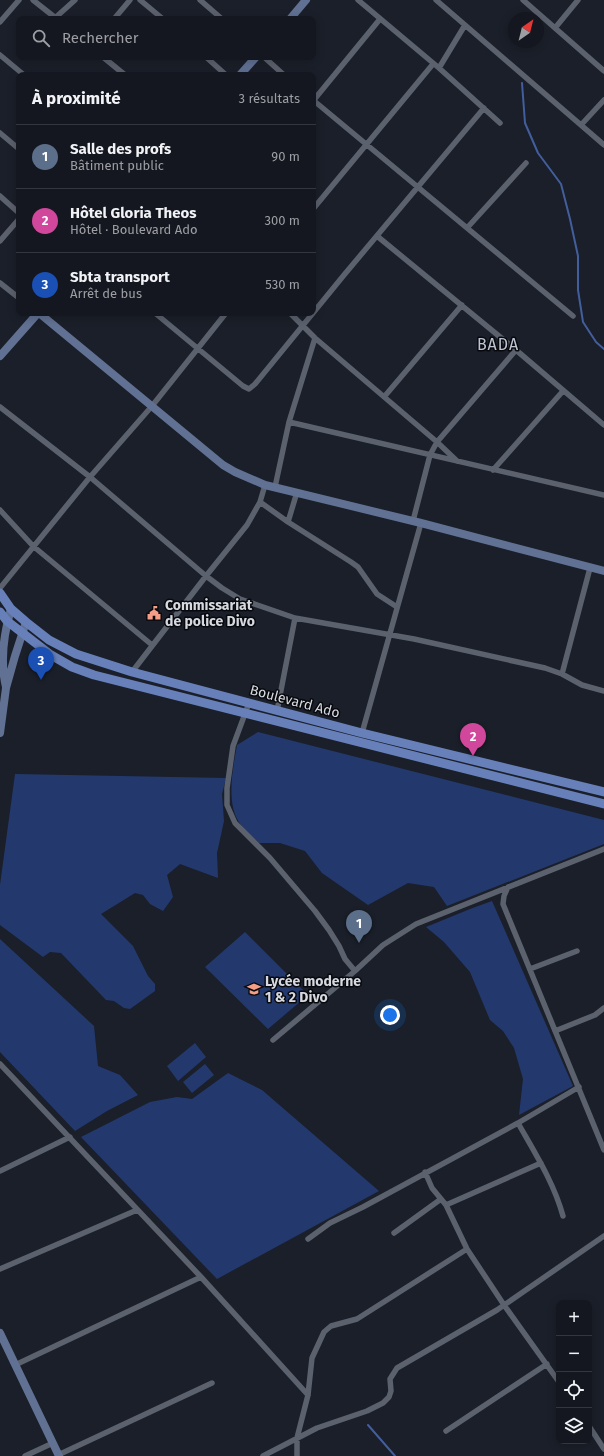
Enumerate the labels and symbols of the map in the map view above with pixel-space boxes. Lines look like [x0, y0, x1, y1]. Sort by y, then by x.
north arrow [508, 12, 544, 48]
district label: BADA [477, 335, 519, 354]
place label: Commissariat de police Divo [165, 597, 255, 630]
public building icon: Commissariat de police Divo [146, 605, 162, 621]
pin: 3 [28, 647, 54, 680]
street label: Boulevard Ado [248, 681, 342, 722]
pin: 2 [460, 723, 486, 756]
pin: 1 [346, 910, 372, 943]
place label: Lycée moderne 1 & 2 Divo [265, 973, 361, 1006]
school or university icon: Lycée moderne 1 & 2 Divo [246, 981, 262, 997]
your location [380, 1005, 400, 1025]

